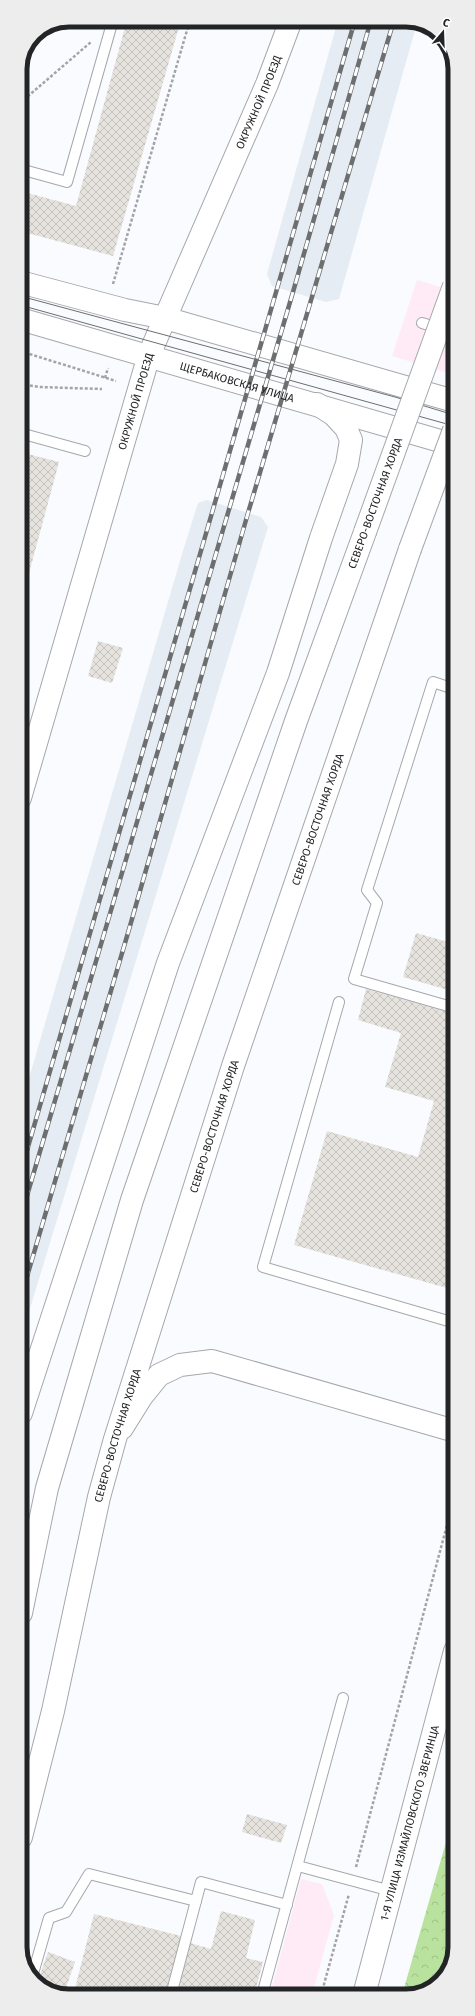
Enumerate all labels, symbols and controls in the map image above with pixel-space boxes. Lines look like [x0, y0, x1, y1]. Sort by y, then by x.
north arrow [423, 12, 463, 52]
text: С [441, 16, 452, 30]
street label: ОКРУЖНОЙ ПРОЕЗД [233, 53, 284, 151]
street label: ОКРУЖНОЙ ПРОЕЗД [116, 351, 156, 452]
street label: ЩЕРБАКОВСКАЯ УЛИЦА [178, 360, 296, 405]
street label: СЕВЕРО-ВОСТОЧНАЯ ХОРДА [346, 435, 406, 571]
street label: СЕВЕРО-ВОСТОЧНАЯ ХОРДА [289, 751, 347, 887]
street label: СЕВЕРО-ВОСТОЧНАЯ ХОРДА [187, 1058, 242, 1195]
street label: СЕВЕРО-ВОСТОЧНАЯ ХОРДА [92, 1367, 144, 1504]
street label: 1-Я УЛИЦА ИЗМАЙЛОВСКОГО ЗВЕРИНЦА [378, 1723, 442, 1922]

